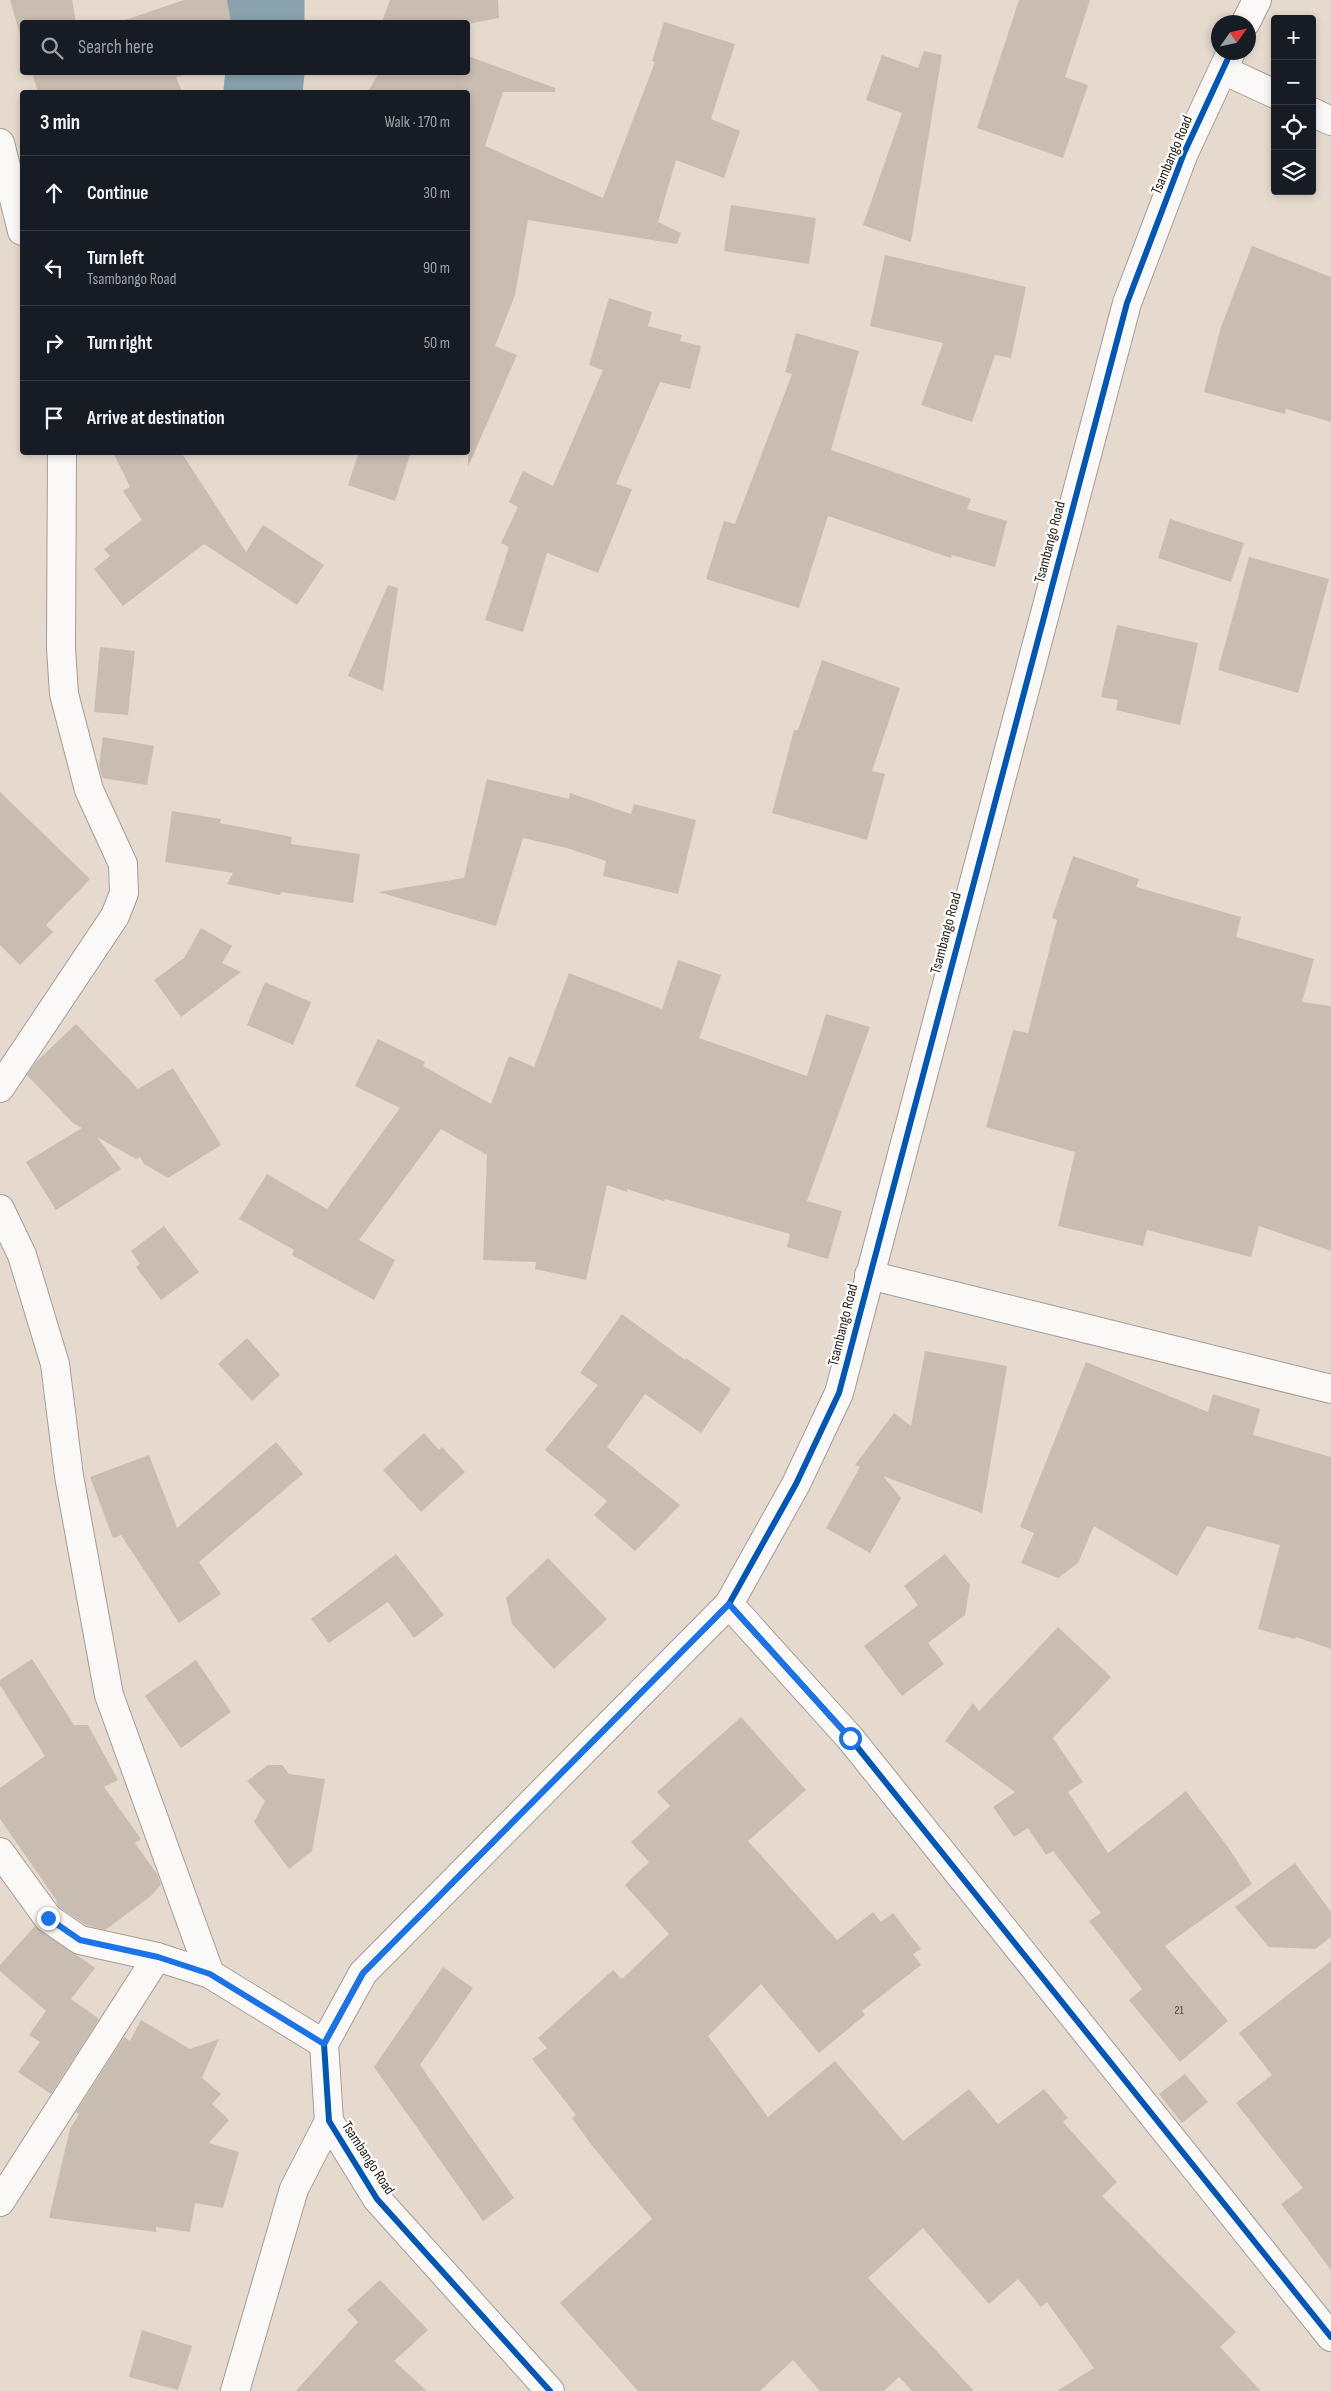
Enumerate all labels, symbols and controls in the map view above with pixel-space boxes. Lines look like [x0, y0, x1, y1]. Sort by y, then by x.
north arrow [1211, 15, 1256, 60]
map controls [1271, 15, 1316, 195]
button: + [1271, 15, 1316, 60]
search box [20, 20, 470, 75]
icon: search [38, 34, 66, 62]
text: Search here [78, 36, 154, 59]
button: − [1271, 60, 1316, 105]
button: locate [1271, 105, 1316, 150]
text: 3 min [40, 110, 80, 135]
text: Walk · 170 m [385, 113, 450, 132]
street label: Tsambango Road [1147, 113, 1197, 197]
button: layers [1271, 150, 1316, 195]
icon: ahead [40, 179, 68, 207]
text: Continue [87, 182, 148, 205]
text: 30 m [423, 184, 450, 203]
text: Turn left [87, 247, 144, 270]
icon: left [40, 254, 68, 282]
text: 90 m [423, 259, 450, 278]
text: Tsambango Road [87, 270, 176, 289]
icon: right [40, 329, 68, 357]
text: Turn right [87, 332, 152, 355]
text: 50 m [424, 334, 450, 353]
icon: arrive [40, 404, 68, 432]
text: Arrive at destination [87, 407, 225, 430]
street label: Tsambango Road [1030, 499, 1070, 585]
street label: Tsambango Road [926, 890, 966, 976]
street label: Tsambango Road [824, 1282, 862, 1368]
route start [839, 1727, 862, 1750]
route end [37, 1907, 60, 1930]
house number: 21 [1174, 2003, 1184, 2018]
street label: Tsambango Road [337, 2118, 399, 2198]

